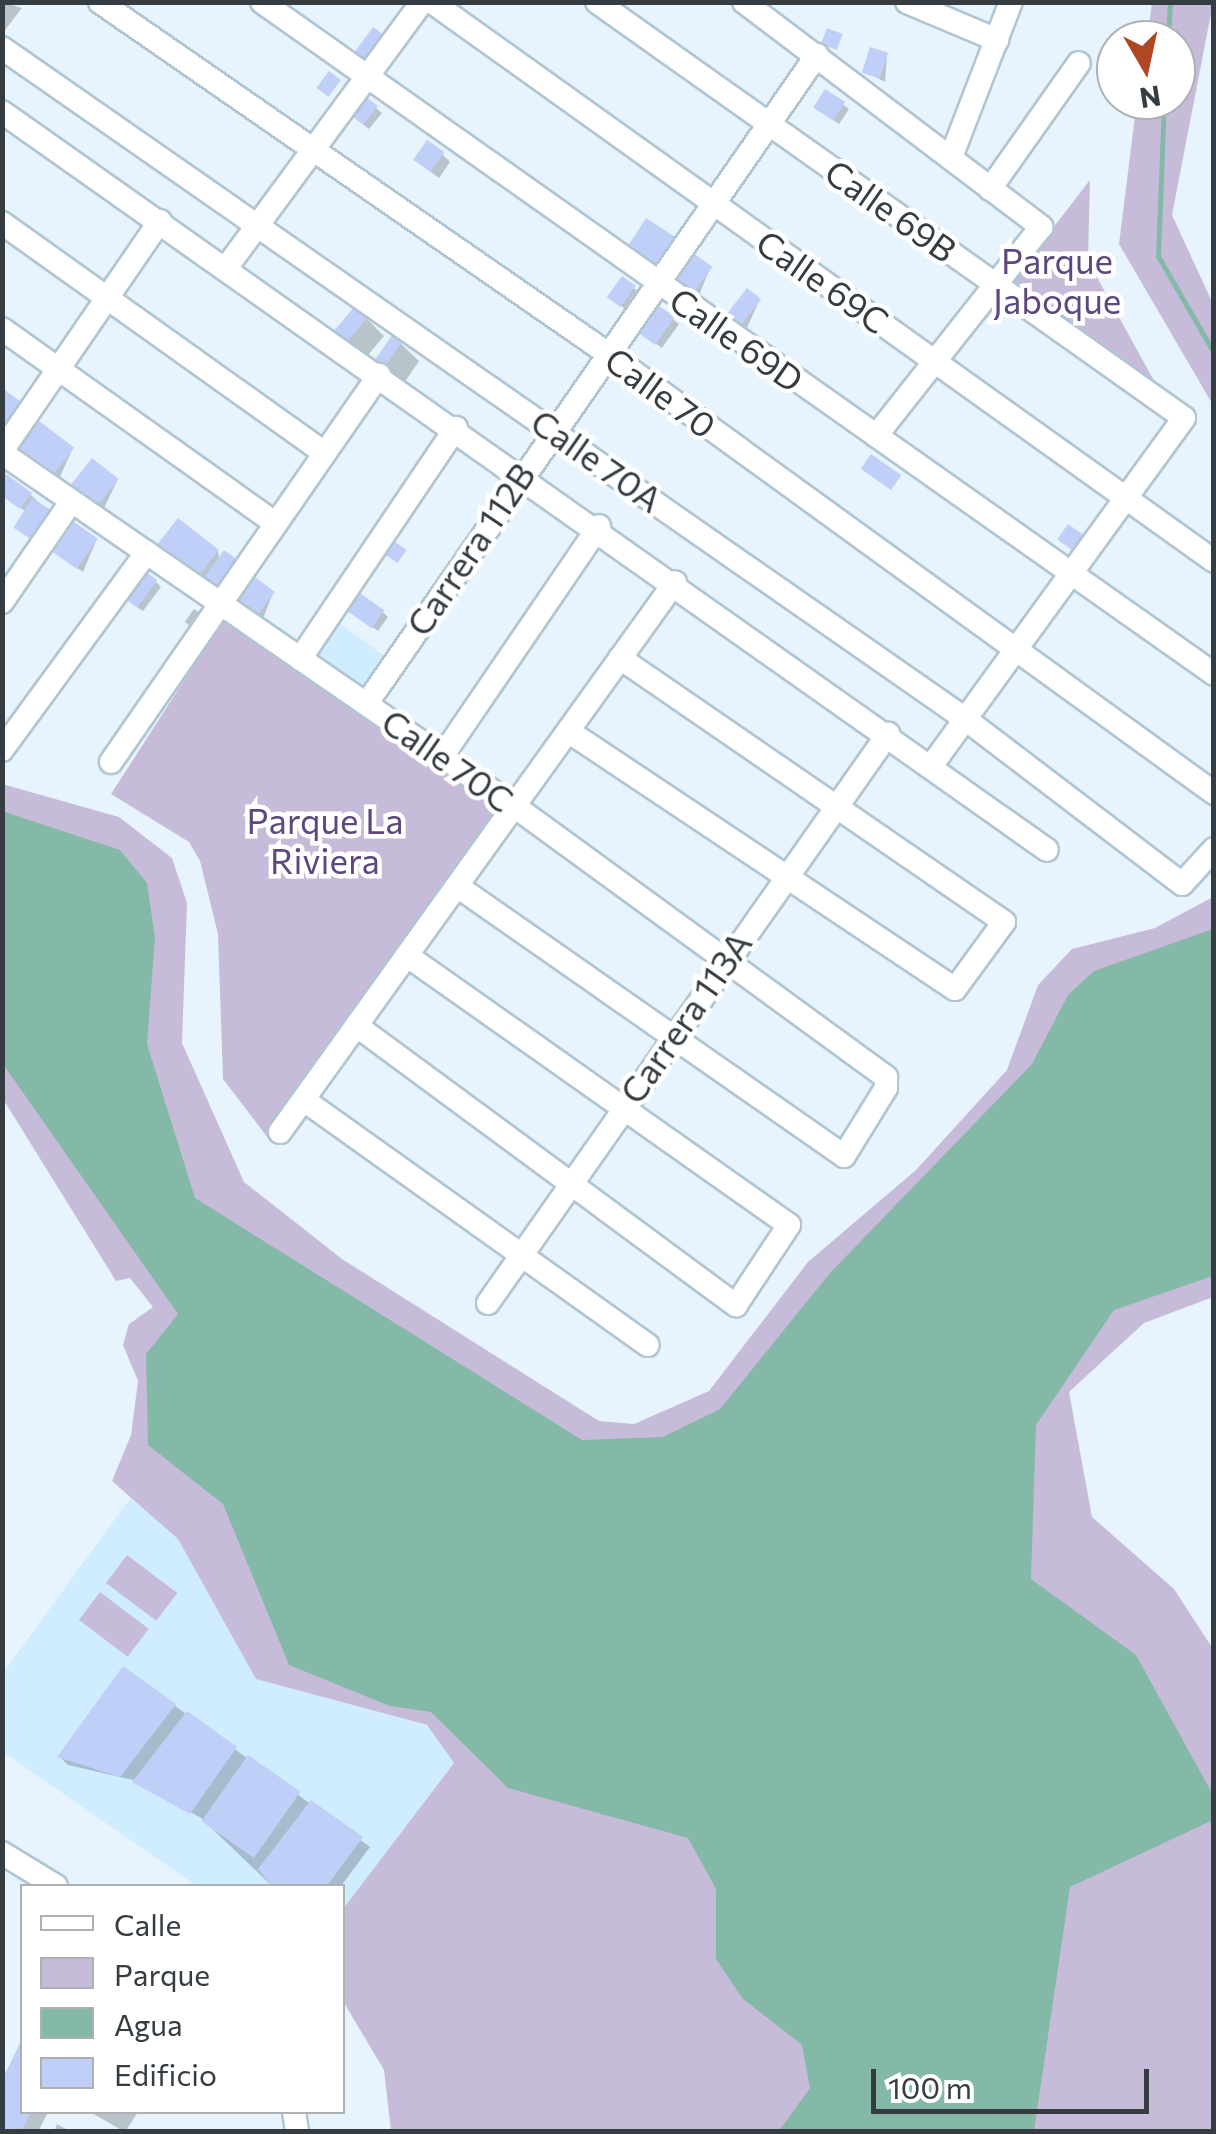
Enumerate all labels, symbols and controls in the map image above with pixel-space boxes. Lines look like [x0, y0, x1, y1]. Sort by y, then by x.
north arrow [1096, 20, 1196, 120]
text: N [1137, 79, 1163, 116]
street label: Calle 69B [818, 150, 964, 270]
street label: Calle 69C [749, 220, 897, 342]
park label: Parque Jaboque [993, 239, 1121, 321]
street label: Calle 69D [662, 278, 812, 400]
street label: Calle 70 [598, 338, 724, 446]
street label: Calle 70A [524, 400, 670, 520]
street label: Carrera 112B [397, 455, 543, 643]
street label: Calle 70C [374, 700, 522, 820]
park label: Parque La Riviera [246, 799, 404, 881]
street label: Carrera 113A [610, 923, 760, 1111]
legend [20, 1884, 345, 2114]
text: Calle [114, 1905, 181, 1942]
text: Parque [114, 1955, 210, 1992]
text: Agua [114, 2005, 183, 2042]
scale bar [876, 2049, 1154, 2111]
text: Edificio [114, 2055, 217, 2092]
text: 100 m [888, 2068, 972, 2105]

